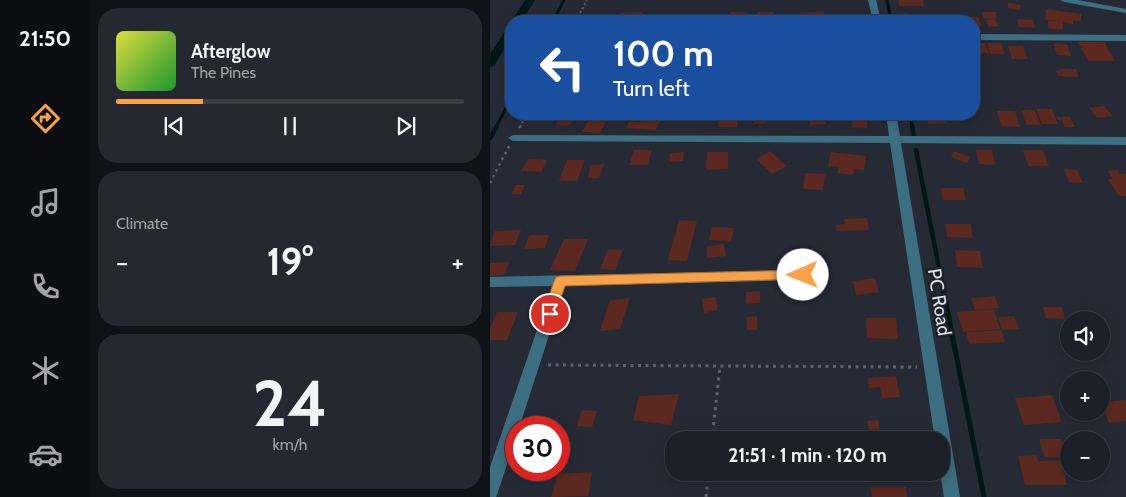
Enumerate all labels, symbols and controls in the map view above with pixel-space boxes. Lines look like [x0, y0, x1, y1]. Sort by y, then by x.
text: 21:50 [19, 25, 71, 52]
text: 100 m [613, 32, 714, 75]
icon: left [530, 35, 595, 100]
text: Afterglow [191, 40, 271, 63]
text: The Pines [191, 63, 256, 82]
text: Turn left [613, 75, 690, 102]
icon: directions [28, 101, 63, 136]
icon: previous [160, 112, 188, 140]
icon: pause [276, 112, 304, 140]
icon: next [392, 112, 420, 140]
icon: music [28, 185, 63, 220]
text: Climate [116, 214, 168, 233]
text: 19° [267, 238, 313, 285]
text: − [116, 245, 128, 279]
text: + [452, 245, 464, 279]
position arrow [776, 248, 828, 300]
street label: PC Road [923, 267, 956, 337]
icon: phone [28, 269, 63, 304]
pin [529, 293, 571, 335]
icon: arrive [536, 300, 564, 328]
map controls [1060, 311, 1110, 481]
button: sound [1060, 311, 1110, 361]
icon: climate [28, 353, 63, 388]
text: 24 [253, 363, 327, 442]
button: + [1060, 371, 1110, 421]
speed limit sign: 30 [505, 416, 570, 481]
button: − [1060, 431, 1110, 481]
text: km/h [272, 435, 308, 454]
icon: car [28, 437, 63, 472]
text: 21:51 · 1 min · 120 m [728, 444, 887, 467]

